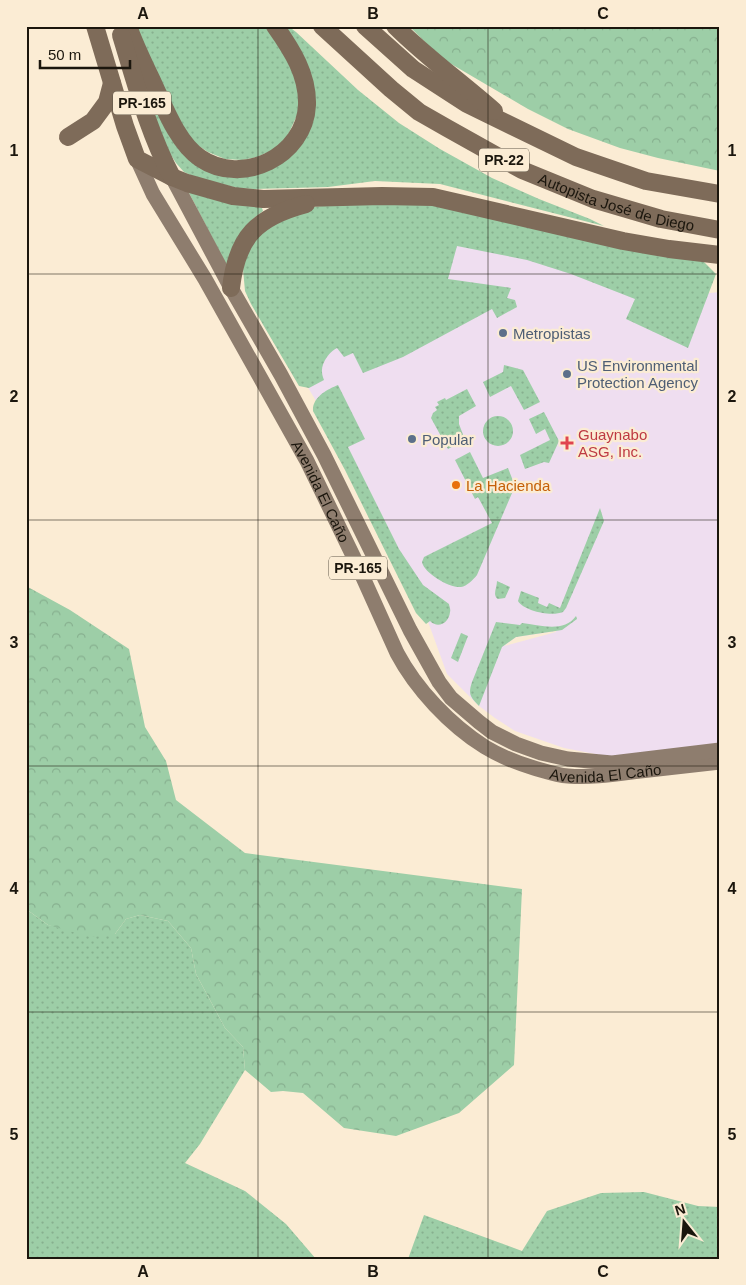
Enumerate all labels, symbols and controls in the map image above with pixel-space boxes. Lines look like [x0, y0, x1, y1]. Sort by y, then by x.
text: A [137, 5, 149, 22]
text: B [367, 5, 379, 22]
text: C [597, 5, 609, 22]
scale bar [40, 38, 130, 70]
text: 50 m [48, 46, 81, 63]
road number: PR-165 [113, 92, 171, 115]
text: 1 [10, 142, 19, 159]
text: 1 [728, 142, 737, 159]
road number: PR-22 [479, 148, 529, 172]
street label: Autopista José de Diego [536, 169, 696, 234]
place label: Metropistas [513, 325, 591, 342]
marker: Metropistas [497, 327, 509, 339]
place label: US Environmental Protection Agency [577, 357, 698, 391]
marker: US Environmental Protection Agency [561, 368, 573, 380]
text: 2 [10, 388, 19, 405]
text: 2 [728, 388, 737, 405]
place label: Guaynabo ASG, Inc. [578, 426, 647, 460]
place label: Popular [422, 431, 474, 448]
marker: Popular [406, 433, 418, 445]
marker: Guaynabo ASG, Inc. [560, 436, 574, 450]
street label: Avenida El Caño [289, 437, 353, 545]
place label: La Hacienda [466, 477, 551, 494]
marker: La Hacienda [450, 479, 462, 491]
road number: PR-165 [329, 556, 387, 580]
text: 3 [10, 634, 19, 651]
text: 3 [728, 634, 737, 651]
street label: Avenida El Caño [548, 760, 662, 785]
text: 4 [10, 880, 19, 897]
text: 4 [728, 880, 737, 897]
text: 5 [10, 1126, 19, 1143]
text: 5 [728, 1126, 737, 1143]
north arrow [658, 1198, 708, 1248]
text: N [673, 1200, 687, 1219]
text: A [137, 1263, 149, 1280]
text: B [367, 1263, 379, 1280]
text: C [597, 1263, 609, 1280]

